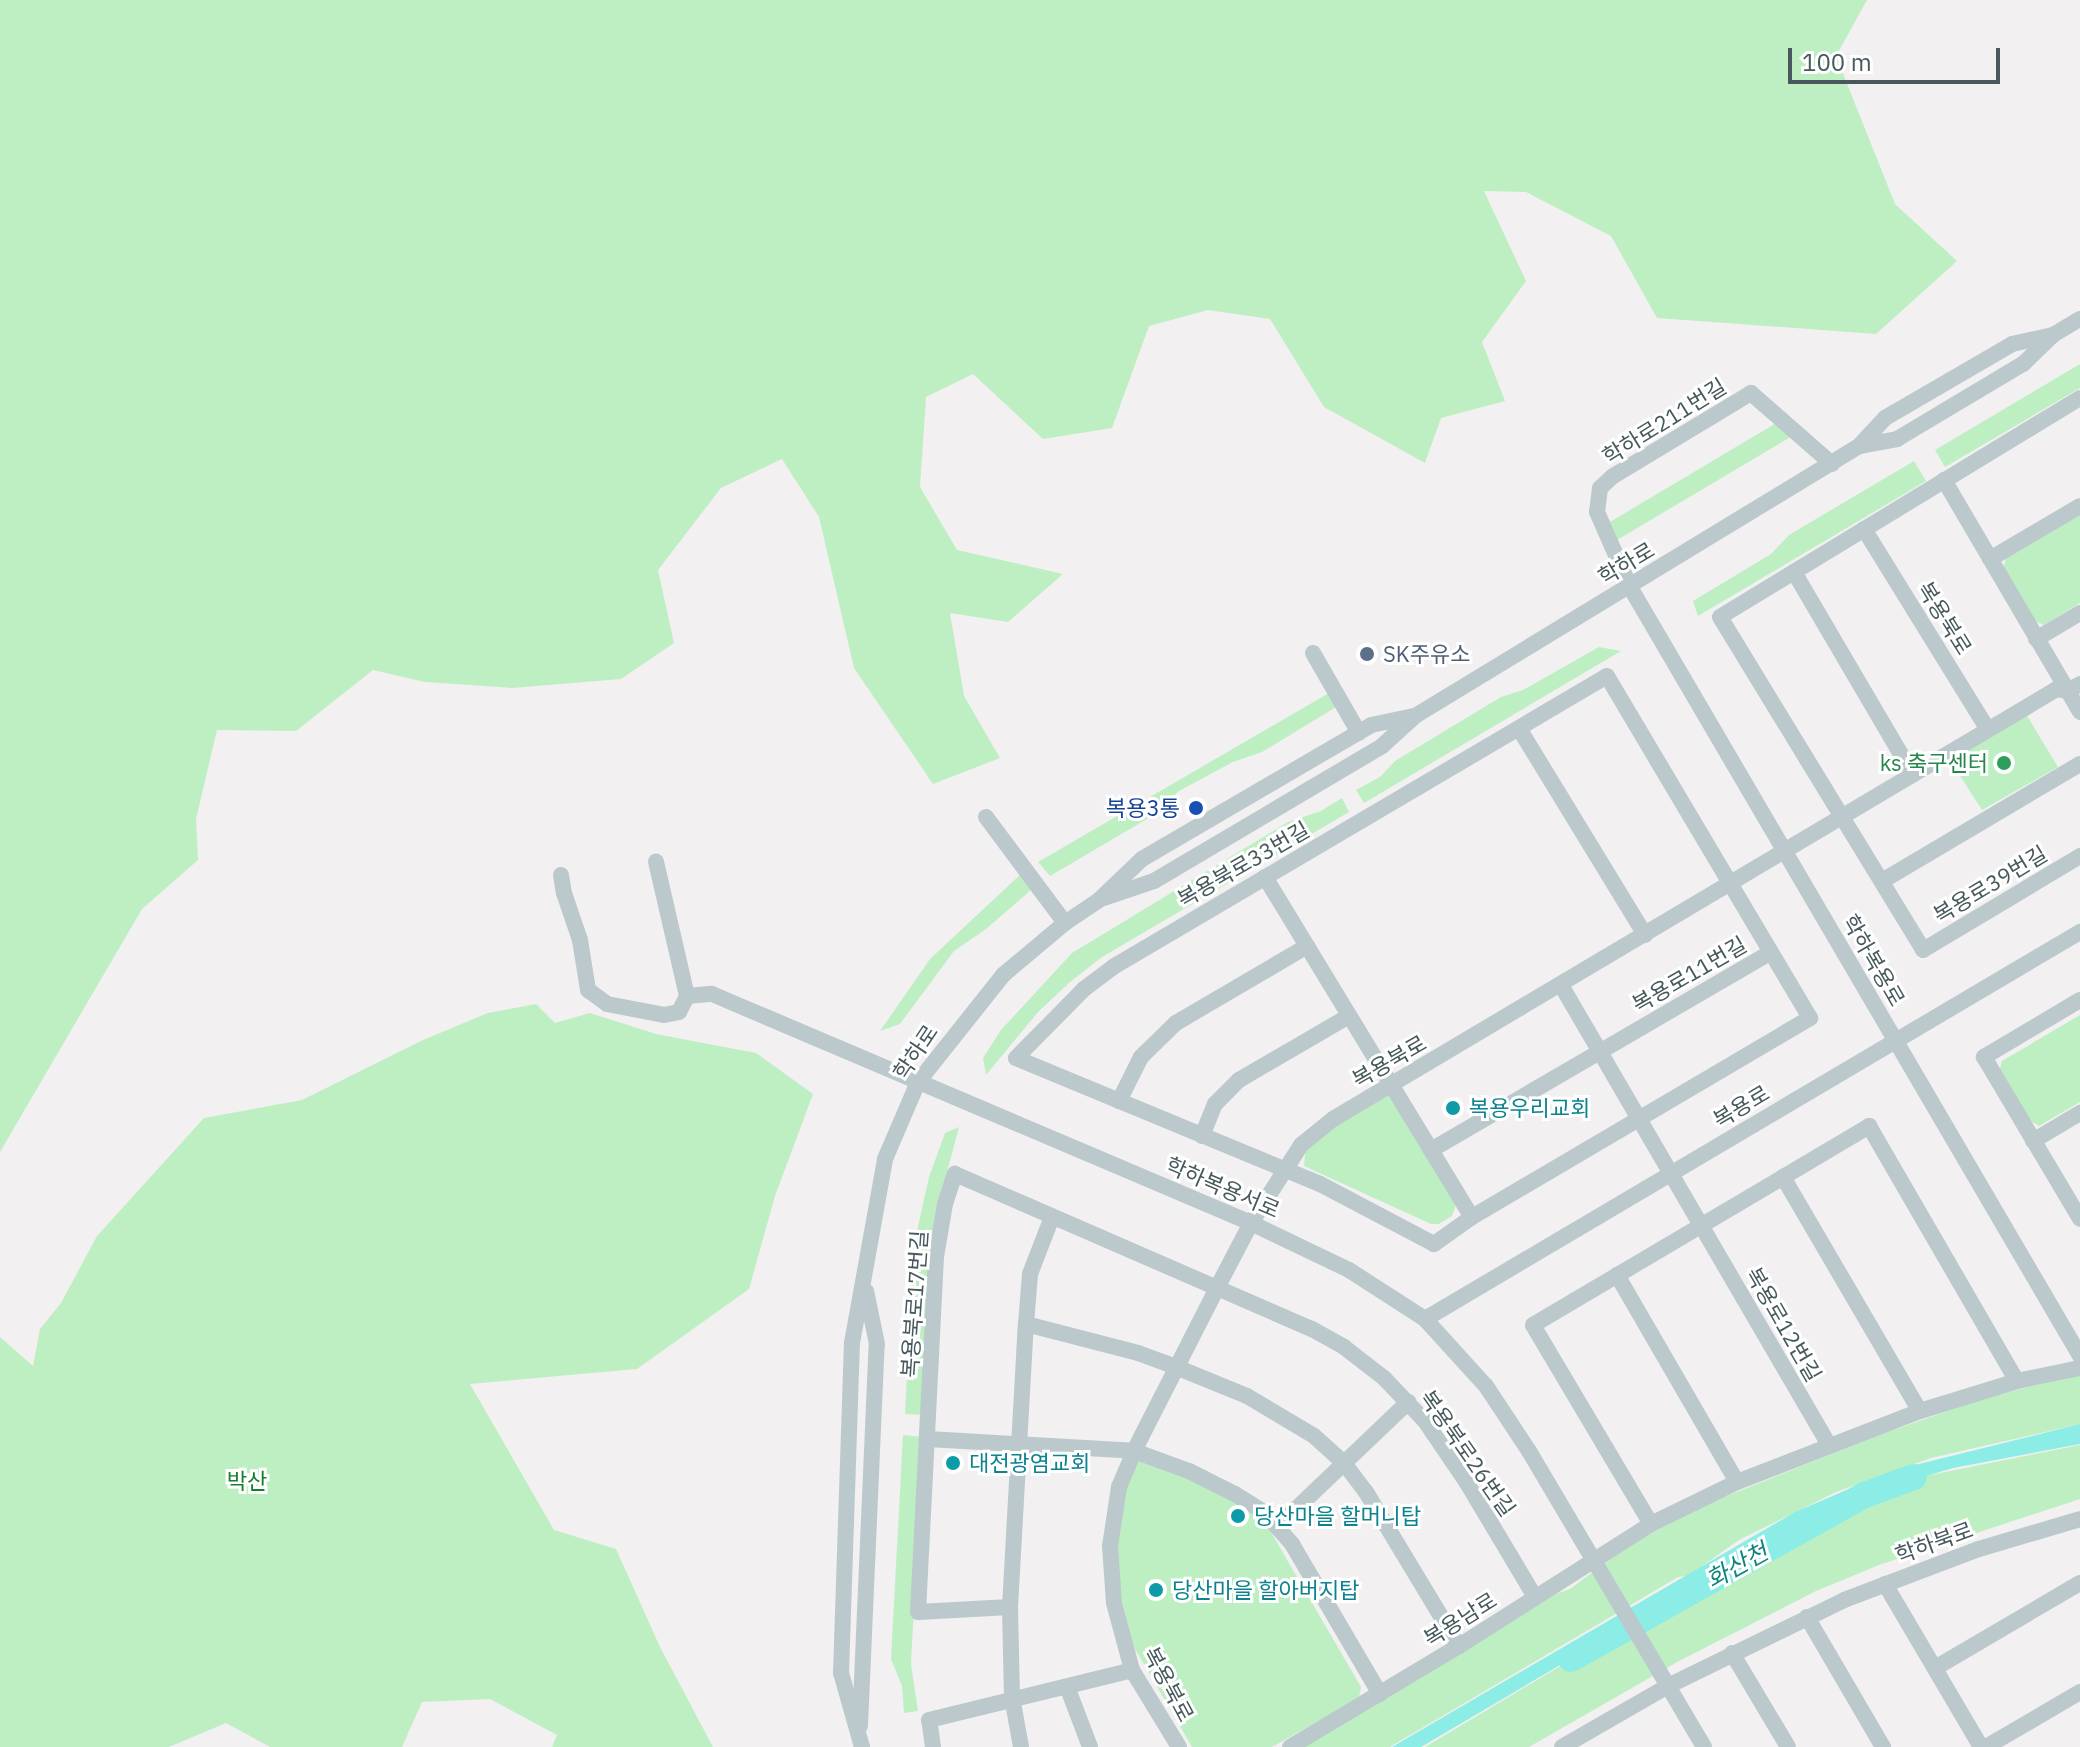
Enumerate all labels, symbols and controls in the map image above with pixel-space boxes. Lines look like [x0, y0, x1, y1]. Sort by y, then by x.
scale bar [1792, 32, 2004, 82]
text: 100 m [1802, 46, 1872, 78]
street label: 학하로211번길 [1597, 372, 1731, 470]
street label: 학하로 [1593, 536, 1659, 590]
street label: 복용북로 [1912, 577, 1978, 659]
place label: SK주유소 [1383, 641, 1470, 667]
marker: SK주유소 [1358, 645, 1376, 663]
place label: ks 축구센터 [1880, 750, 1988, 776]
marker: ks 축구센터 [1995, 754, 2013, 772]
place label: 복용3통 [1106, 795, 1180, 821]
marker: 복용3통 [1187, 799, 1205, 817]
street label: 복용북로33번길 [1172, 816, 1314, 912]
street label: 복용로39번길 [1929, 840, 2051, 928]
street label: 학하복용로 [1837, 910, 1911, 1010]
street label: 복용로11번길 [1627, 931, 1751, 1017]
street label: 학하로 [887, 1019, 943, 1085]
street label: 복용북로 [1347, 1029, 1431, 1093]
street label: 복용로 [1708, 1079, 1774, 1133]
place label: 복용우리교회 [1469, 1095, 1590, 1121]
marker: 복용우리교회 [1444, 1099, 1462, 1117]
street label: 학하복용서로 [1162, 1151, 1284, 1223]
street label: 복용북로17번길 [896, 1229, 932, 1379]
street label: 복용로12번길 [1741, 1262, 1827, 1386]
street label: 복용북로26번길 [1415, 1385, 1521, 1521]
place label: 대전광염교회 [969, 1450, 1090, 1476]
marker: 대전광염교회 [944, 1454, 962, 1472]
park label: 박산 [227, 1468, 267, 1494]
place label: 당산마을 할머니탑 [1254, 1503, 1421, 1529]
marker: 당산마을 할머니탑 [1229, 1507, 1247, 1525]
street label: 학하북로 [1891, 1516, 1977, 1568]
water label: 화산천 [1701, 1537, 1773, 1595]
place label: 당산마을 할아버지탑 [1172, 1577, 1359, 1603]
marker: 당산마을 할아버지탑 [1147, 1581, 1165, 1599]
street label: 복용남로 [1419, 1586, 1501, 1652]
street label: 복용북로 [1138, 1642, 1200, 1726]

